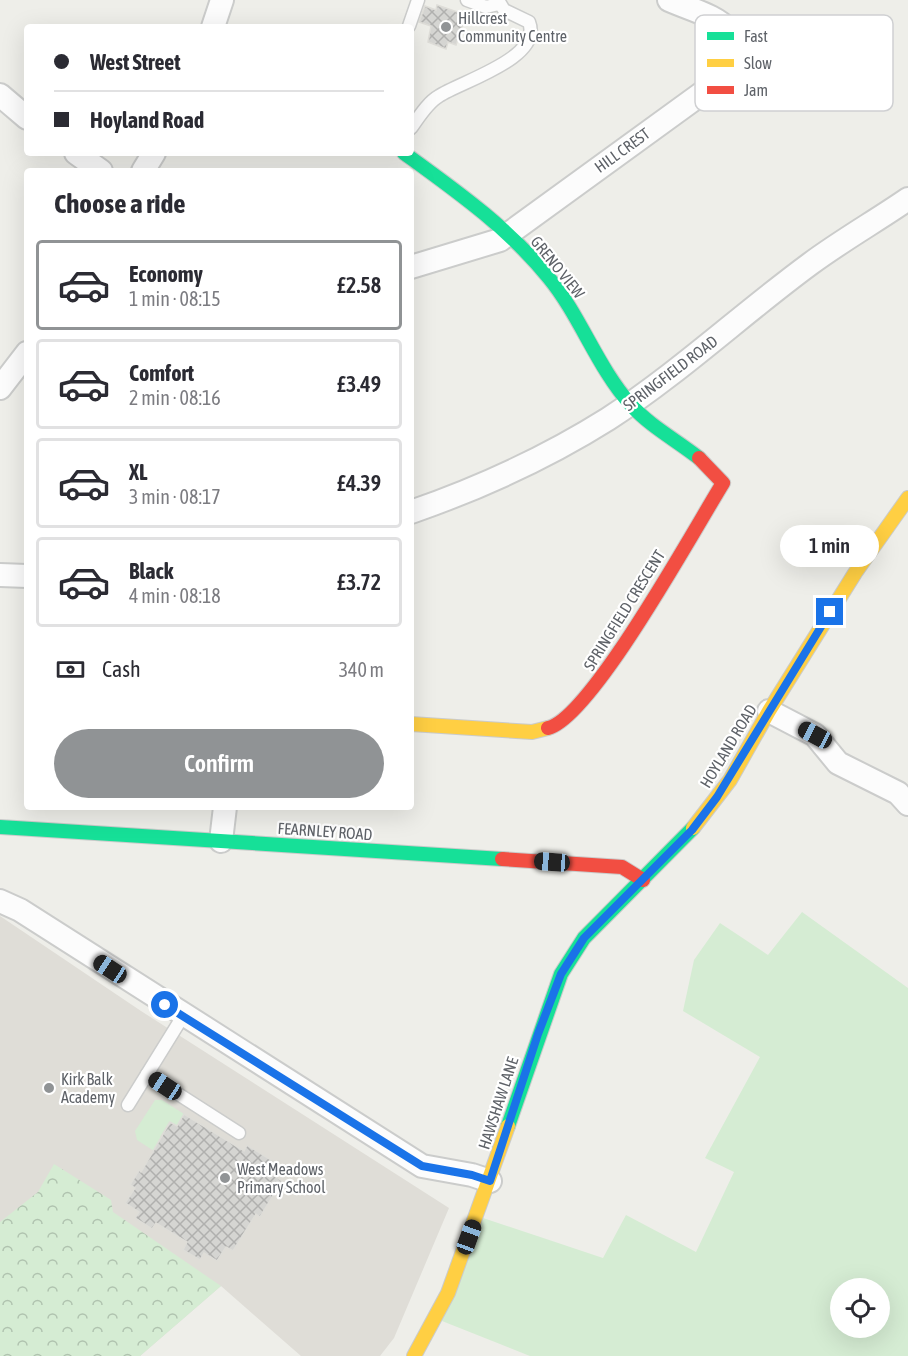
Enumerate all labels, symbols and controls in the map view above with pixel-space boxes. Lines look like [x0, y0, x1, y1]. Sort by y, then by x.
place label: Hillcrest Community Centre [458, 9, 567, 46]
legend [695, 15, 893, 111]
marker: Hillcrest Community Centre [439, 20, 453, 34]
text: Fast [744, 27, 768, 45]
text: West Street [90, 49, 181, 75]
text: Slow [744, 54, 772, 72]
text: Jam [744, 81, 768, 99]
text: Hoyland Road [90, 107, 204, 133]
street label: HILL CREST [591, 124, 653, 176]
text: Choose a ride [54, 188, 186, 219]
street label: GRENO VIEW [528, 232, 589, 302]
icon: car [57, 258, 111, 312]
text: Economy [129, 261, 203, 287]
text: £2.58 [337, 272, 381, 298]
text: 1 min · 08:15 [129, 287, 221, 310]
street label: SPRINGFIELD ROAD [619, 332, 721, 414]
icon: car [57, 357, 111, 411]
text: Comfort [129, 360, 194, 386]
text: £3.49 [337, 371, 381, 397]
text: 2 min · 08:16 [129, 386, 221, 409]
icon: car [57, 456, 111, 510]
text: XL [129, 459, 147, 485]
text: £4.39 [337, 470, 381, 496]
text: 3 min · 08:17 [129, 485, 221, 508]
callout: 1 min [780, 525, 880, 567]
text: 1 min [809, 534, 850, 557]
street label: SPRINGFIELD CRESCENT [580, 547, 668, 673]
icon: car [57, 555, 111, 609]
text: Black [129, 558, 173, 584]
text: £3.72 [337, 569, 381, 595]
text: 4 min · 08:18 [129, 584, 221, 607]
route end [816, 598, 843, 625]
icon: cash [54, 653, 87, 686]
text: Cash [102, 656, 141, 682]
text: 340 m [339, 658, 384, 681]
street label: HOYLAND ROAD [696, 701, 760, 791]
car [795, 719, 835, 751]
button: Confirm [54, 729, 384, 798]
street label: FEARNLEY ROAD [277, 819, 373, 843]
car [533, 852, 571, 872]
car [90, 952, 130, 986]
route start [151, 991, 178, 1018]
street label: HAWSHAW LANE [475, 1054, 521, 1151]
car [145, 1069, 185, 1103]
place label: Kirk Balk Academy [61, 1070, 116, 1107]
marker: Kirk Balk Academy [42, 1081, 56, 1095]
place label: West Meadows Primary School [237, 1160, 326, 1197]
marker: West Meadows Primary School [218, 1171, 232, 1185]
car [454, 1217, 484, 1257]
map controls [830, 1278, 890, 1338]
button: locate [830, 1278, 890, 1338]

